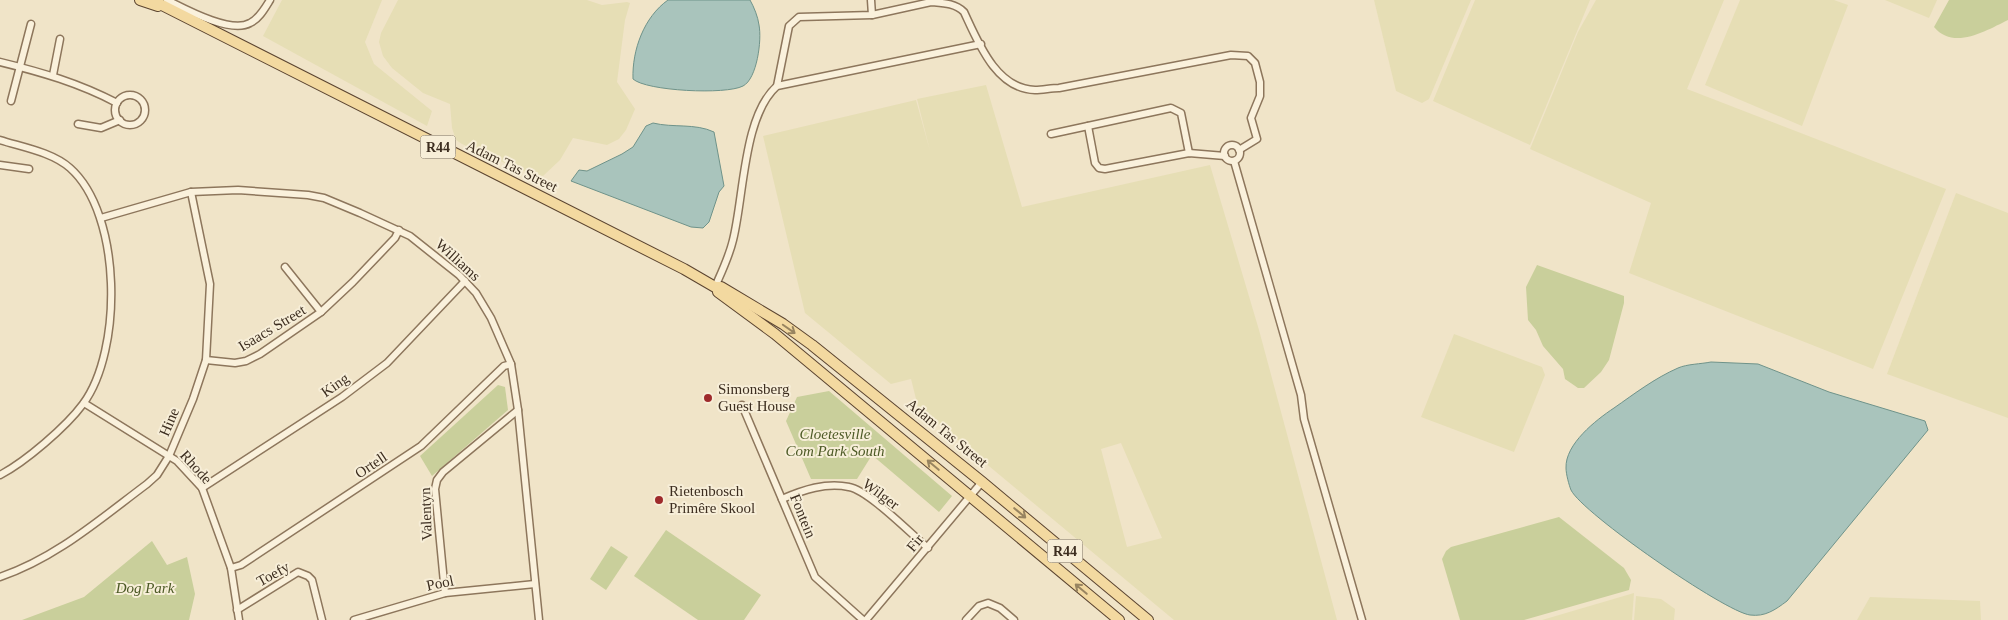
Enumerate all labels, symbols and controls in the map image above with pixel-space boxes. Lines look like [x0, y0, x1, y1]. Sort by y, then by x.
road number: R44 [420, 136, 456, 158]
street label: Adam Tas Street [464, 137, 561, 195]
street label: Williams [432, 236, 484, 284]
street label: Isaacs Street [236, 301, 309, 354]
one-way arrow [782, 324, 796, 334]
street label: King [318, 370, 352, 400]
place label: Simonsberg Guest House [718, 381, 795, 414]
marker: Simonsberg Guest House [702, 392, 714, 404]
street label: Adam Tas Street [903, 395, 991, 471]
street label: Hine [156, 405, 182, 439]
park label: Cloetesville Com Park South [785, 426, 885, 459]
street label: Rhode [177, 447, 215, 487]
street label: Ortell [352, 449, 390, 481]
one-way arrow [927, 460, 940, 471]
street label: Wilger [860, 475, 902, 513]
place label: Rietenbosch Primêre Skool [669, 483, 755, 516]
street label: Valentyn [417, 487, 435, 541]
street label: Fontein [787, 492, 819, 541]
marker: Rietenbosch Primêre Skool [653, 494, 665, 506]
one-way arrow [1013, 507, 1026, 518]
street label: Fir [903, 531, 927, 555]
road number: R44 [1048, 540, 1082, 562]
street label: Toefy [254, 558, 293, 589]
street label: Pool [425, 572, 455, 594]
park label: Dog Park [115, 580, 175, 596]
one-way arrow [1075, 583, 1088, 594]

